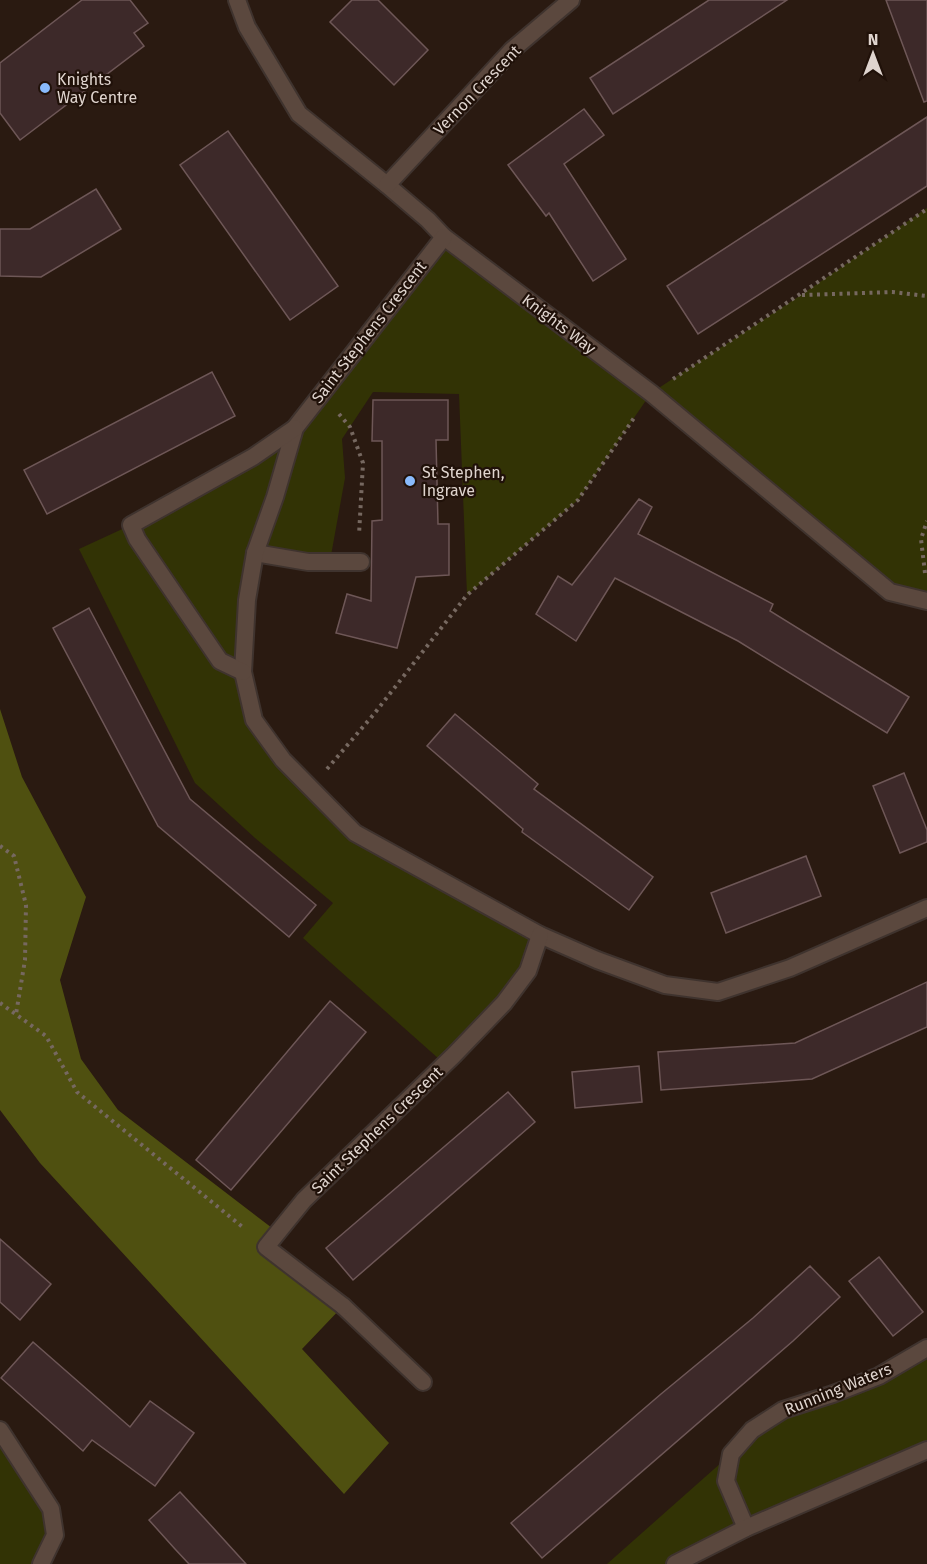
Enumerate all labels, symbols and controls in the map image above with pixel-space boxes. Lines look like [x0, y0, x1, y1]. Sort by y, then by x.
north arrow [843, 24, 903, 84]
text: N [868, 30, 878, 49]
street label: Vernon Crescent [429, 41, 525, 139]
place label: Knights Way Centre [57, 70, 137, 107]
marker: Knights Way Centre [38, 81, 52, 95]
street label: Saint Stephens Crescent [308, 257, 430, 407]
street label: Knights Way [518, 290, 600, 358]
place label: St Stephen, Ingrave [422, 463, 505, 500]
marker: St Stephen, Ingrave [403, 474, 417, 488]
street label: Saint Stephens Crescent [308, 1062, 447, 1198]
street label: Running Waters [782, 1359, 894, 1419]

